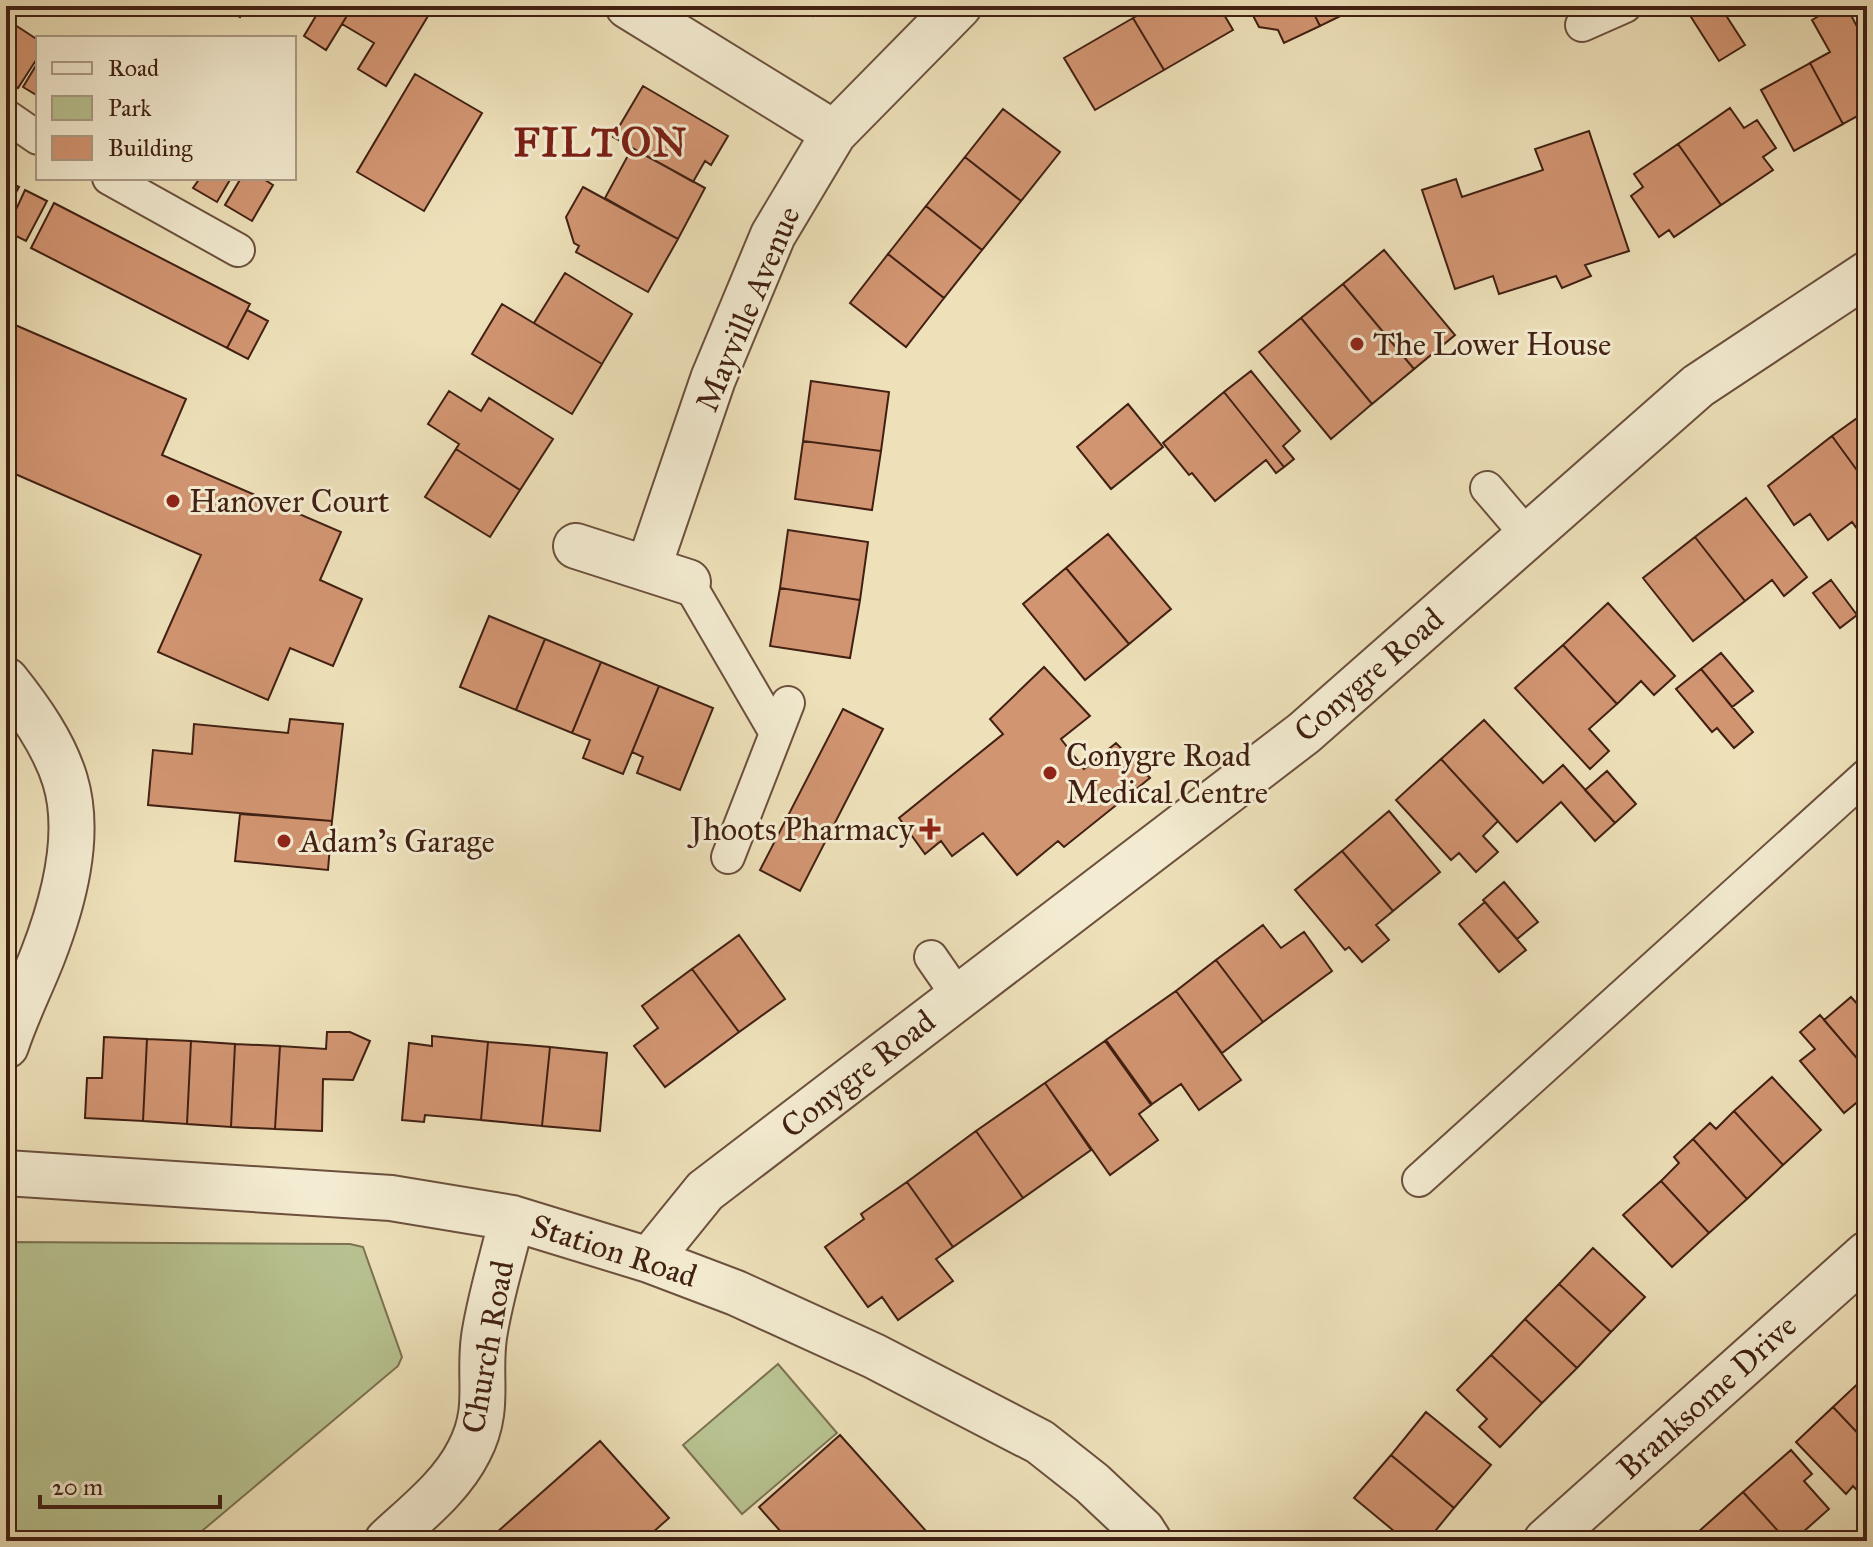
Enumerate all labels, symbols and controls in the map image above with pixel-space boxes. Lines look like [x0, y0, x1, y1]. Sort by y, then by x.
legend [36, 36, 296, 180]
text: Road [108, 53, 159, 83]
text: Park [108, 93, 152, 123]
district label: FILTON [513, 118, 689, 167]
text: Building [108, 133, 193, 163]
street label: Mayville Avenue [687, 201, 809, 417]
place label: The Lower House [1373, 325, 1611, 364]
marker: The Lower House [1348, 335, 1366, 353]
place label: Hanover Court [189, 482, 389, 521]
marker: Hanover Court [164, 492, 182, 510]
street label: Conygre Road [1286, 600, 1452, 750]
place label: Conygre Road Medical Centre [1066, 736, 1268, 812]
marker: Conygre Road Medical Centre [1041, 764, 1059, 782]
place label: Jhoots Pharmacy [687, 810, 915, 849]
marker: Jhoots Pharmacy [921, 820, 939, 838]
place label: Adam's Garage [298, 822, 495, 861]
marker: Adam's Garage [275, 832, 293, 850]
street label: Conygre Road [773, 1002, 943, 1146]
street label: Station Road [526, 1206, 702, 1296]
street label: Church Road [454, 1258, 522, 1436]
street label: Branksome Drive [1609, 1306, 1805, 1488]
scale bar [40, 1459, 220, 1509]
text: 20 m [52, 1472, 103, 1502]

